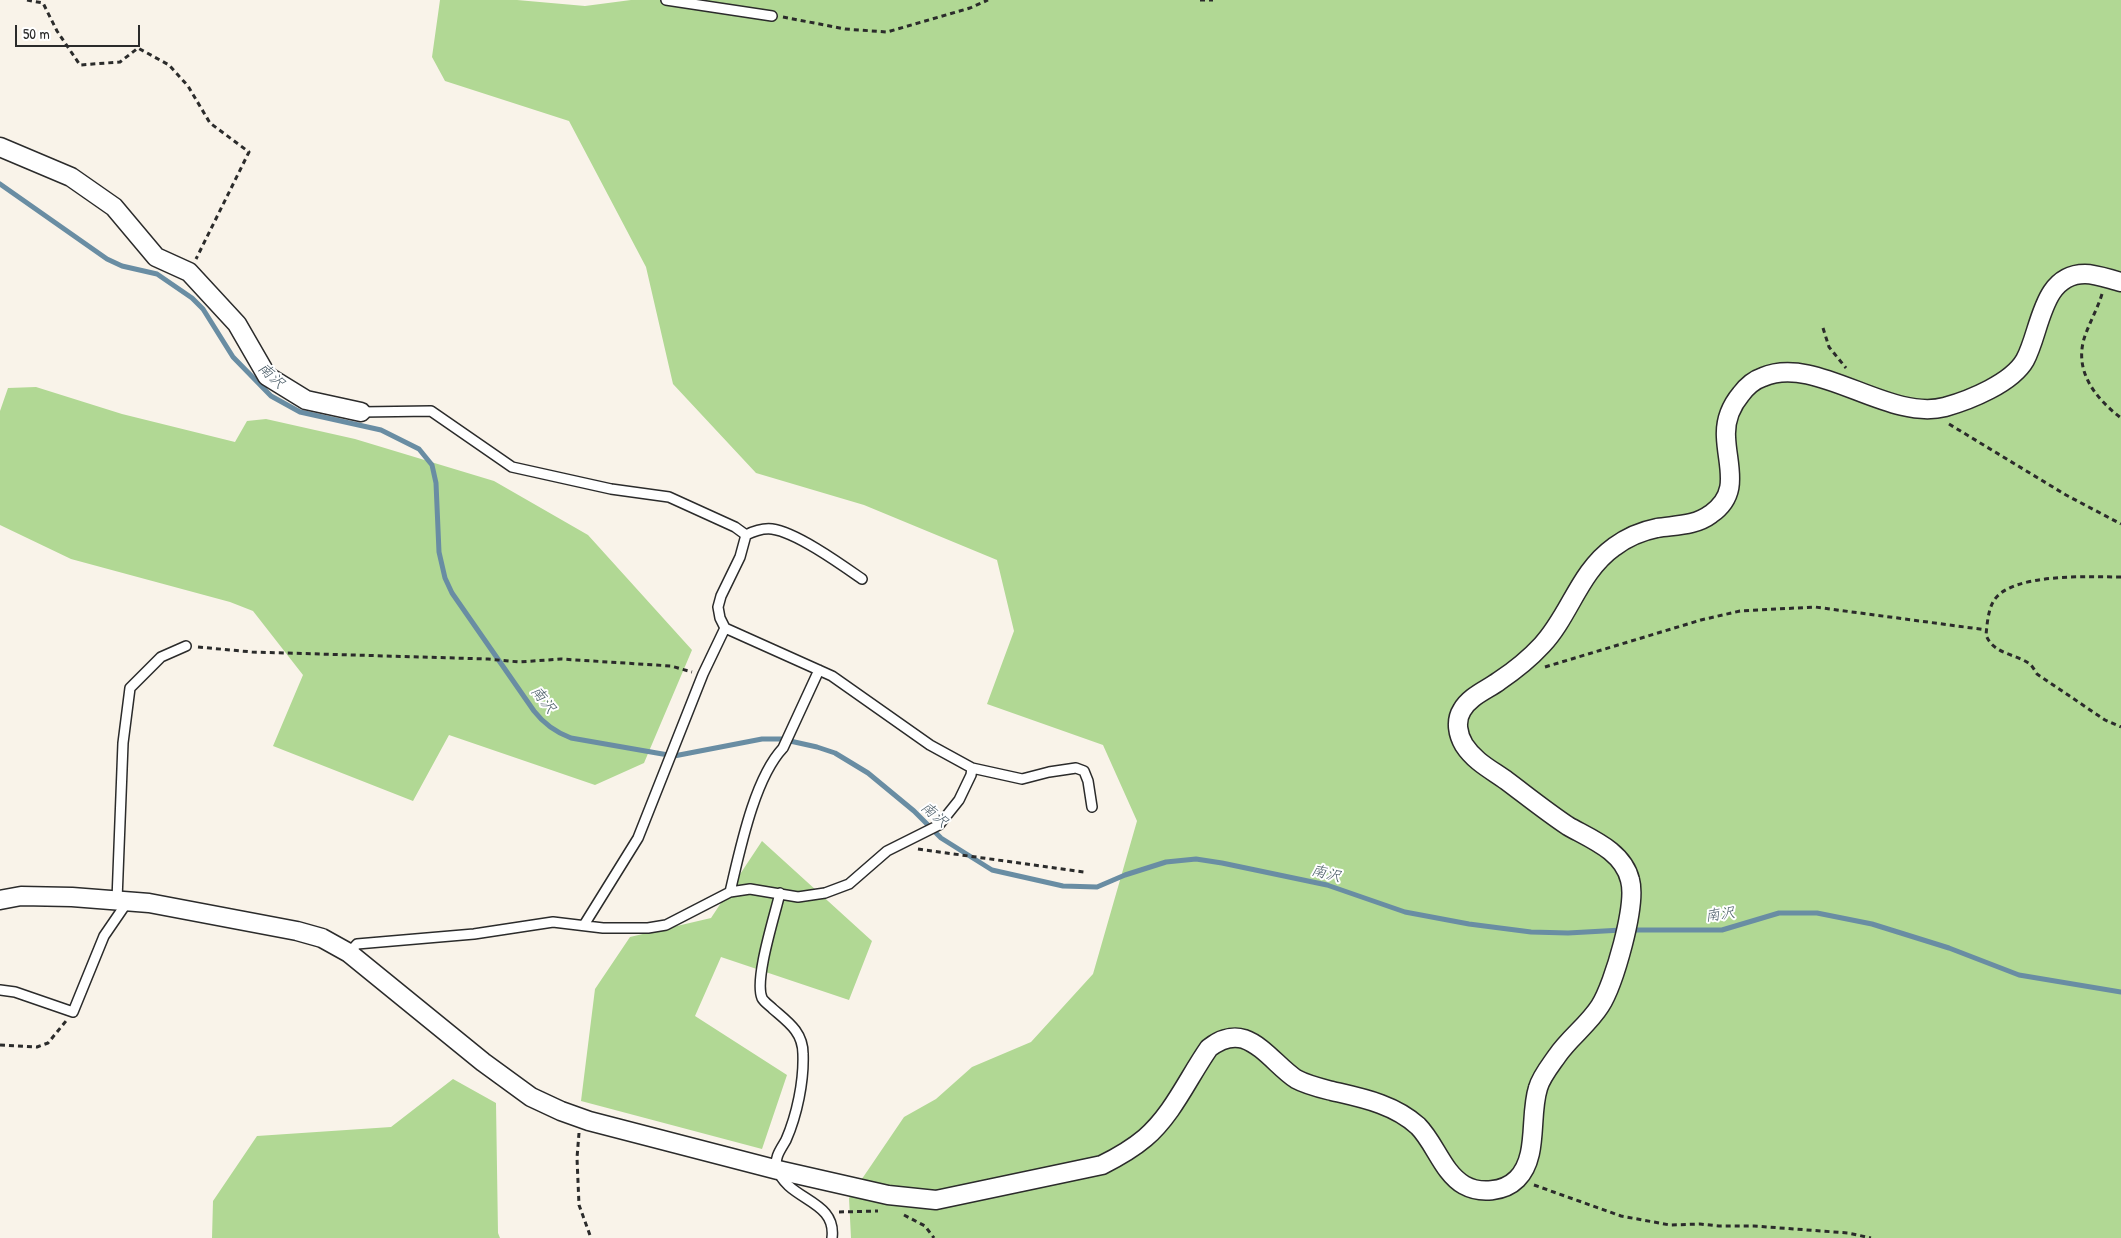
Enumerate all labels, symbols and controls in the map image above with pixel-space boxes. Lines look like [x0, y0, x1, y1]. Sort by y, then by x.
scale bar [18, 15, 142, 47]
text: 50 m [23, 23, 50, 44]
water label: 南沢 [254, 359, 288, 393]
water label: 南沢 [527, 683, 559, 717]
water label: 南沢 [917, 798, 951, 832]
water label: 南沢 [1309, 862, 1343, 886]
water label: 南沢 [1704, 904, 1736, 926]

